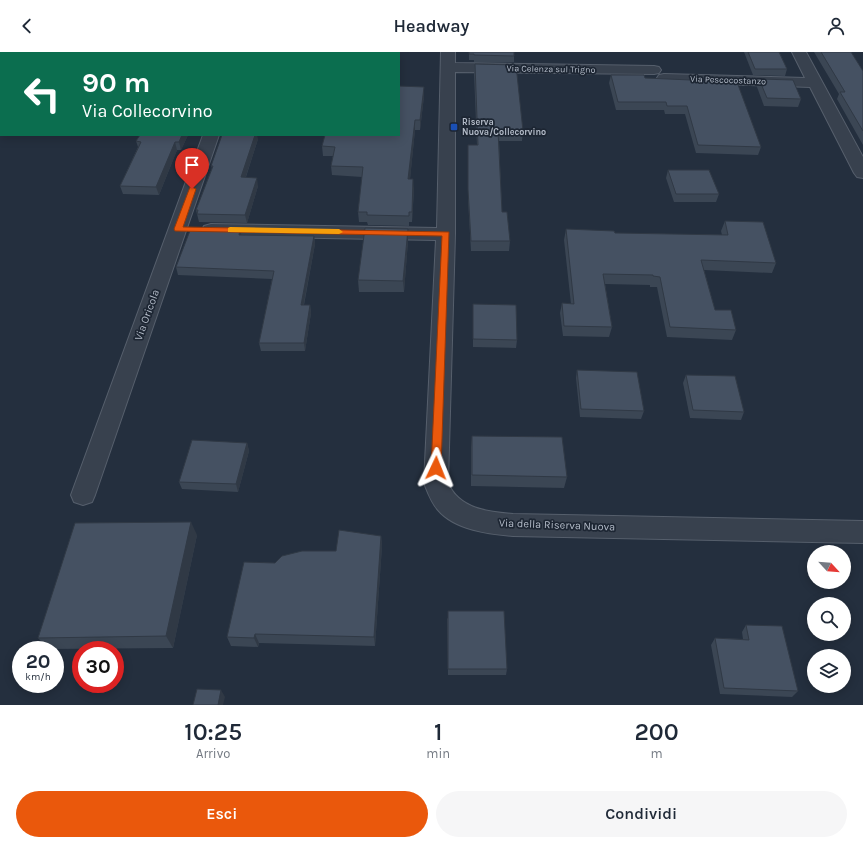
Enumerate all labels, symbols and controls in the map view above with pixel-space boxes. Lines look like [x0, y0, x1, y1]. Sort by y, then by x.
icon: back [16, 15, 38, 37]
text: Headway [394, 15, 470, 37]
icon: person [825, 15, 847, 37]
street label: Via Celenza sul Trigno [506, 63, 596, 75]
text: 90 m [82, 66, 150, 99]
icon: left [16, 68, 68, 120]
street label: Via Pescocostanzo [690, 74, 766, 86]
text: Via Collecorvino [82, 100, 213, 122]
place label: Riserva Nuova/Collecorvino [462, 117, 546, 137]
marker: Riserva Nuova/Collecorvino [449, 122, 459, 132]
pin [175, 148, 209, 189]
icon: arrive [181, 154, 203, 176]
street label: Via Oricola [132, 288, 162, 342]
position arrow [415, 447, 457, 489]
street label: Via della Riserva Nuova [499, 516, 615, 534]
north arrow [807, 545, 851, 589]
map controls [807, 545, 851, 693]
button: search [807, 597, 851, 641]
speed limit sign: 30 [72, 641, 124, 693]
button: layers [807, 649, 851, 693]
text: 20 [26, 650, 50, 673]
text: km/h [25, 671, 51, 683]
text: 10:25 [184, 718, 242, 746]
text: 1 [434, 718, 442, 746]
text: 200 [634, 718, 679, 746]
text: Arrivo [196, 746, 230, 761]
text: min [426, 746, 450, 761]
text: m [650, 746, 663, 761]
button: Esci [16, 791, 428, 837]
button: Condividi [436, 791, 847, 837]

